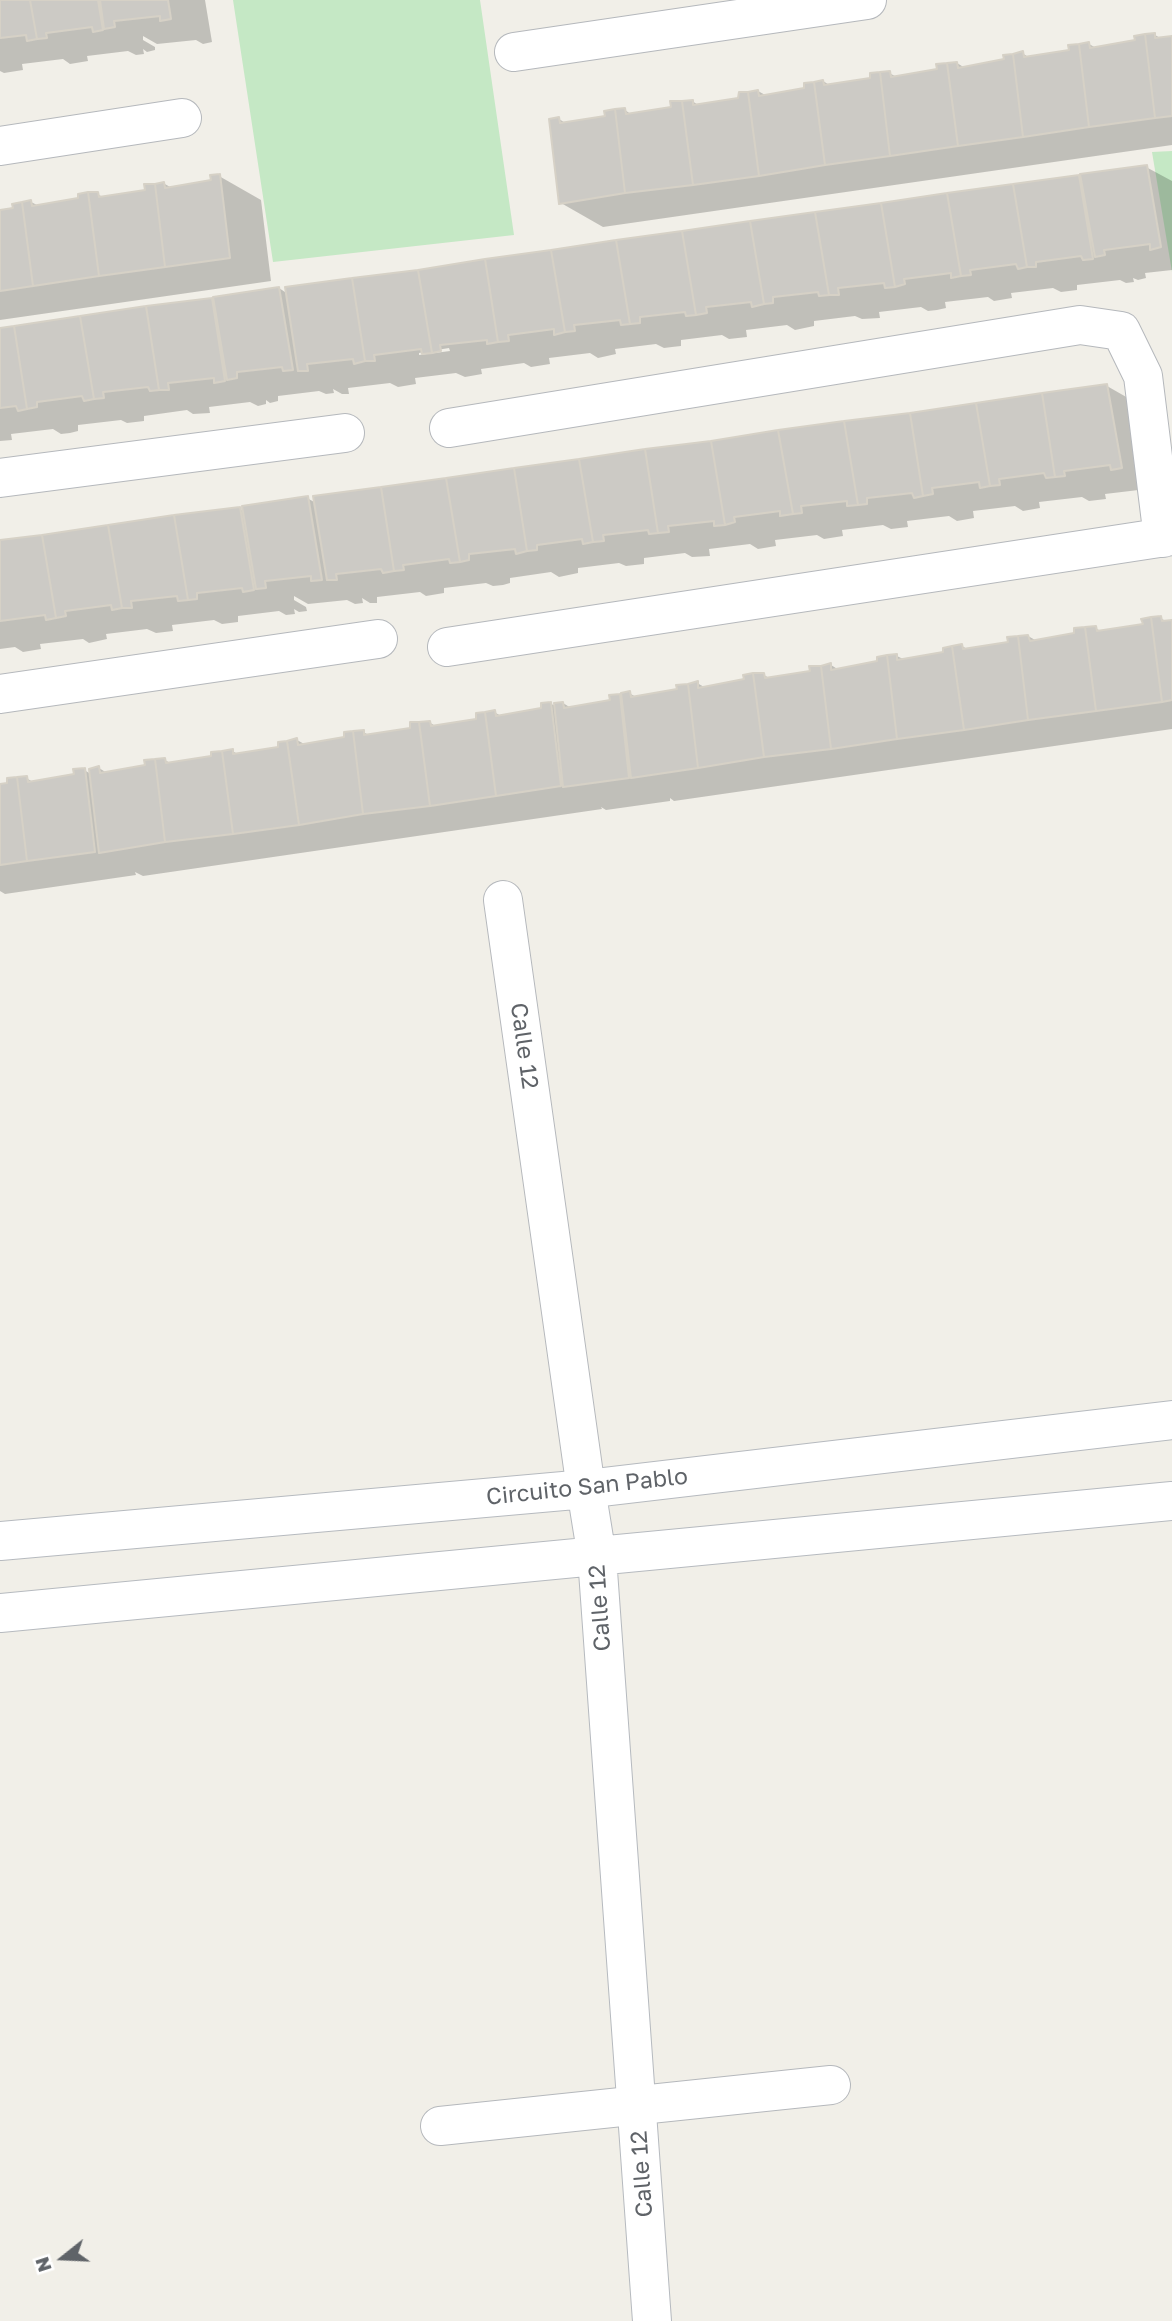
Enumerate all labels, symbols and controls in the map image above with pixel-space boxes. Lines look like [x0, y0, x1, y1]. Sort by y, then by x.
street label: Calle 12 [504, 1001, 544, 1091]
street label: Circuito San Pablo [485, 1463, 689, 1511]
street label: Calle 12 [583, 1564, 617, 1652]
street label: Calle 12 [625, 2130, 659, 2218]
north arrow [28, 2223, 98, 2293]
text: N [29, 2254, 56, 2275]

